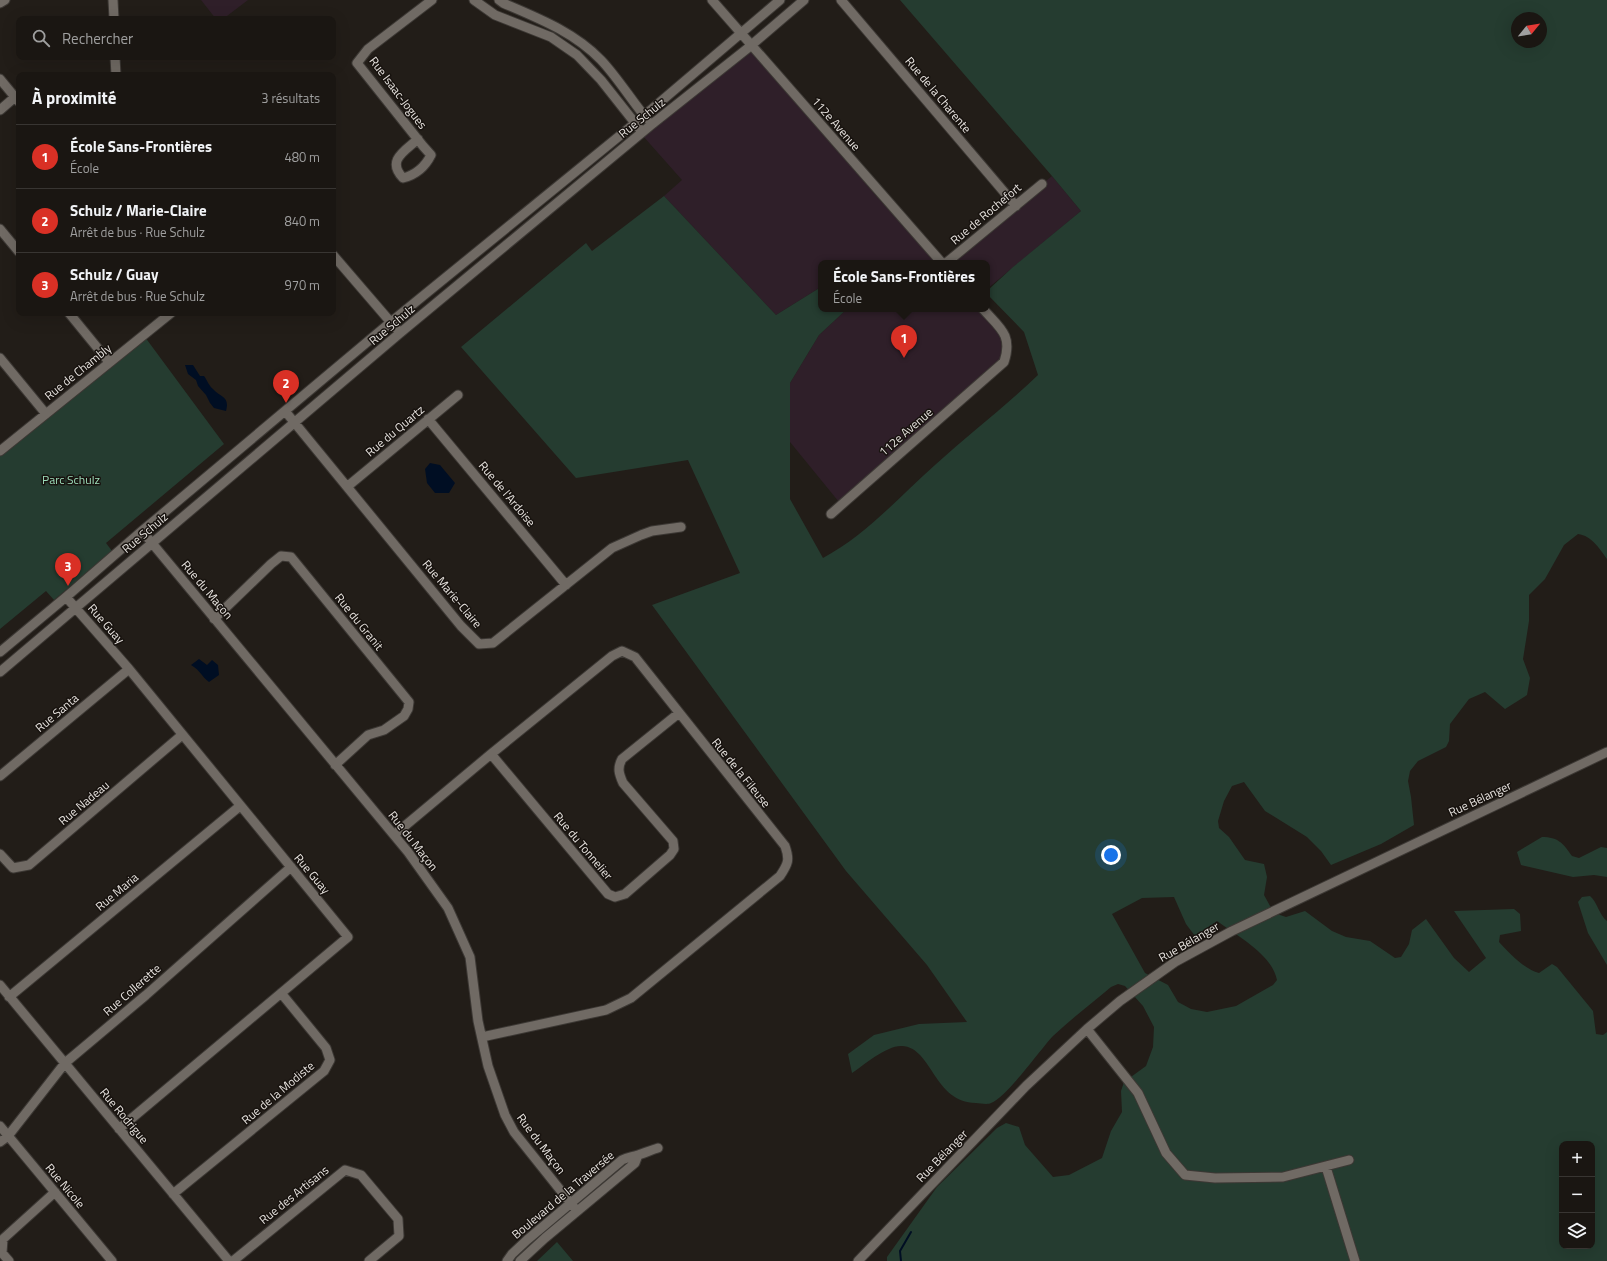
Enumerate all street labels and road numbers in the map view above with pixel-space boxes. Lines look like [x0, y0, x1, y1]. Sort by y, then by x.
street label: Rue Isaac-Jogues [365, 52, 432, 133]
street label: Rue de la Charente [901, 52, 976, 137]
street label: 112e Avenue [807, 92, 865, 155]
street label: Rue Schulz [614, 93, 669, 142]
street label: Rue de Rochefort [946, 178, 1026, 249]
street label: Rue Schulz [364, 300, 419, 350]
street label: Rue de Chambly [40, 338, 115, 405]
street label: Rue du Quartz [361, 400, 428, 461]
street label: 112e Avenue [874, 403, 937, 461]
street label: Rue de l'Ardoise [474, 457, 540, 531]
street label: Rue Schulz [117, 508, 172, 558]
street label: Rue Marie-Claire [418, 555, 487, 632]
street label: Rue du Maçon [177, 556, 238, 623]
street label: Rue du Granit [330, 589, 389, 655]
street label: Rue Guay [83, 599, 129, 648]
street label: Rue Santa [31, 689, 83, 736]
street label: Rue de la Fileuse [707, 734, 775, 812]
street label: Rue Nadeau [54, 776, 113, 830]
street label: Rue Bélanger [1445, 776, 1514, 821]
street label: Rue du Maçon [384, 807, 443, 875]
street label: Rue du Tonnelier [549, 807, 618, 884]
street label: Rue Guay [290, 849, 335, 898]
street label: Rue Maria [91, 868, 142, 915]
street label: Rue Bélanger [1155, 916, 1223, 967]
street label: Rue Collerette [99, 959, 165, 1020]
street label: Rue de la Modiste [237, 1056, 318, 1129]
street label: Rue Rodrigue [95, 1084, 153, 1148]
street label: Rue du Maçon [512, 1109, 571, 1178]
street label: Rue Bélanger [911, 1125, 972, 1187]
street label: Boulevard de la Traversée [507, 1146, 618, 1243]
street label: Rue Nicole [41, 1159, 90, 1212]
street label: Rue des Artisans [255, 1160, 333, 1229]

